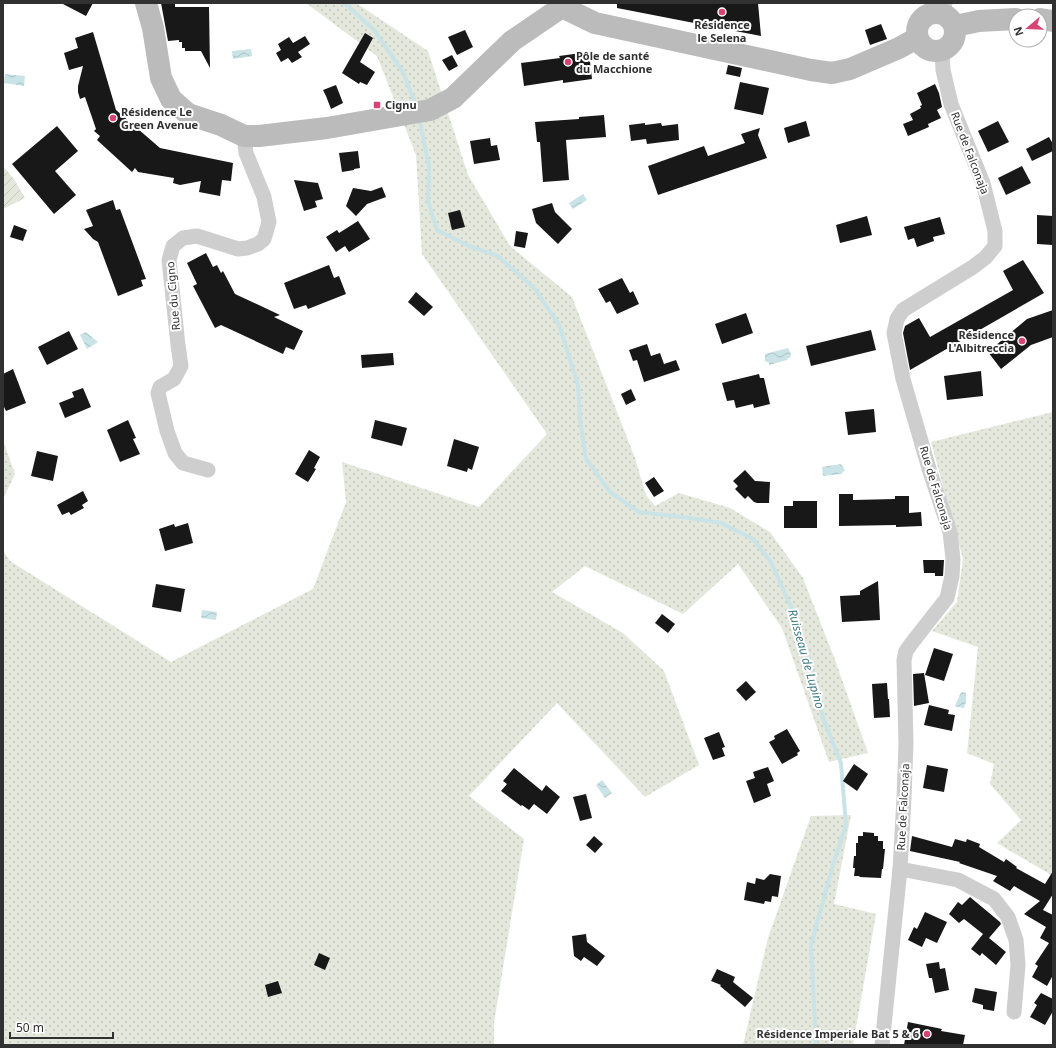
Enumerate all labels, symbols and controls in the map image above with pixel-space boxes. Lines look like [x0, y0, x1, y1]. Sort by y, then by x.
marker: Résidence le Selena [717, 7, 727, 17]
north arrow [1008, 8, 1048, 48]
place label: Résidence le Selena [694, 17, 750, 45]
text: N [1010, 25, 1027, 38]
place label: Pôle de santé du Macchione [576, 48, 653, 76]
marker: Pôle de santé du Macchione [563, 57, 573, 67]
place label: Cignu [385, 97, 417, 112]
marker: Cignu [372, 100, 382, 110]
place label: Résidence Le Green Avenue [121, 104, 199, 132]
street label: Rue de Falconaja [948, 109, 993, 196]
marker: Résidence Le Green Avenue [108, 113, 118, 123]
street label: Rue du Cigno [162, 261, 183, 331]
place label: Résidence L'Albitreccia [948, 327, 1014, 355]
marker: Résidence L'Albitreccia [1017, 336, 1027, 346]
street label: Rue de Falconaja [917, 444, 956, 532]
water label: Ruisseau de Lupino [784, 607, 829, 711]
street label: Rue de Falconaja [893, 763, 912, 851]
scale bar [10, 1014, 113, 1040]
text: 50 m [16, 1019, 44, 1036]
place label: Résidence Imperiale Bat 5 & 6 [757, 1026, 919, 1041]
marker: Résidence Imperiale Bat 5 & 6 [922, 1029, 932, 1039]

